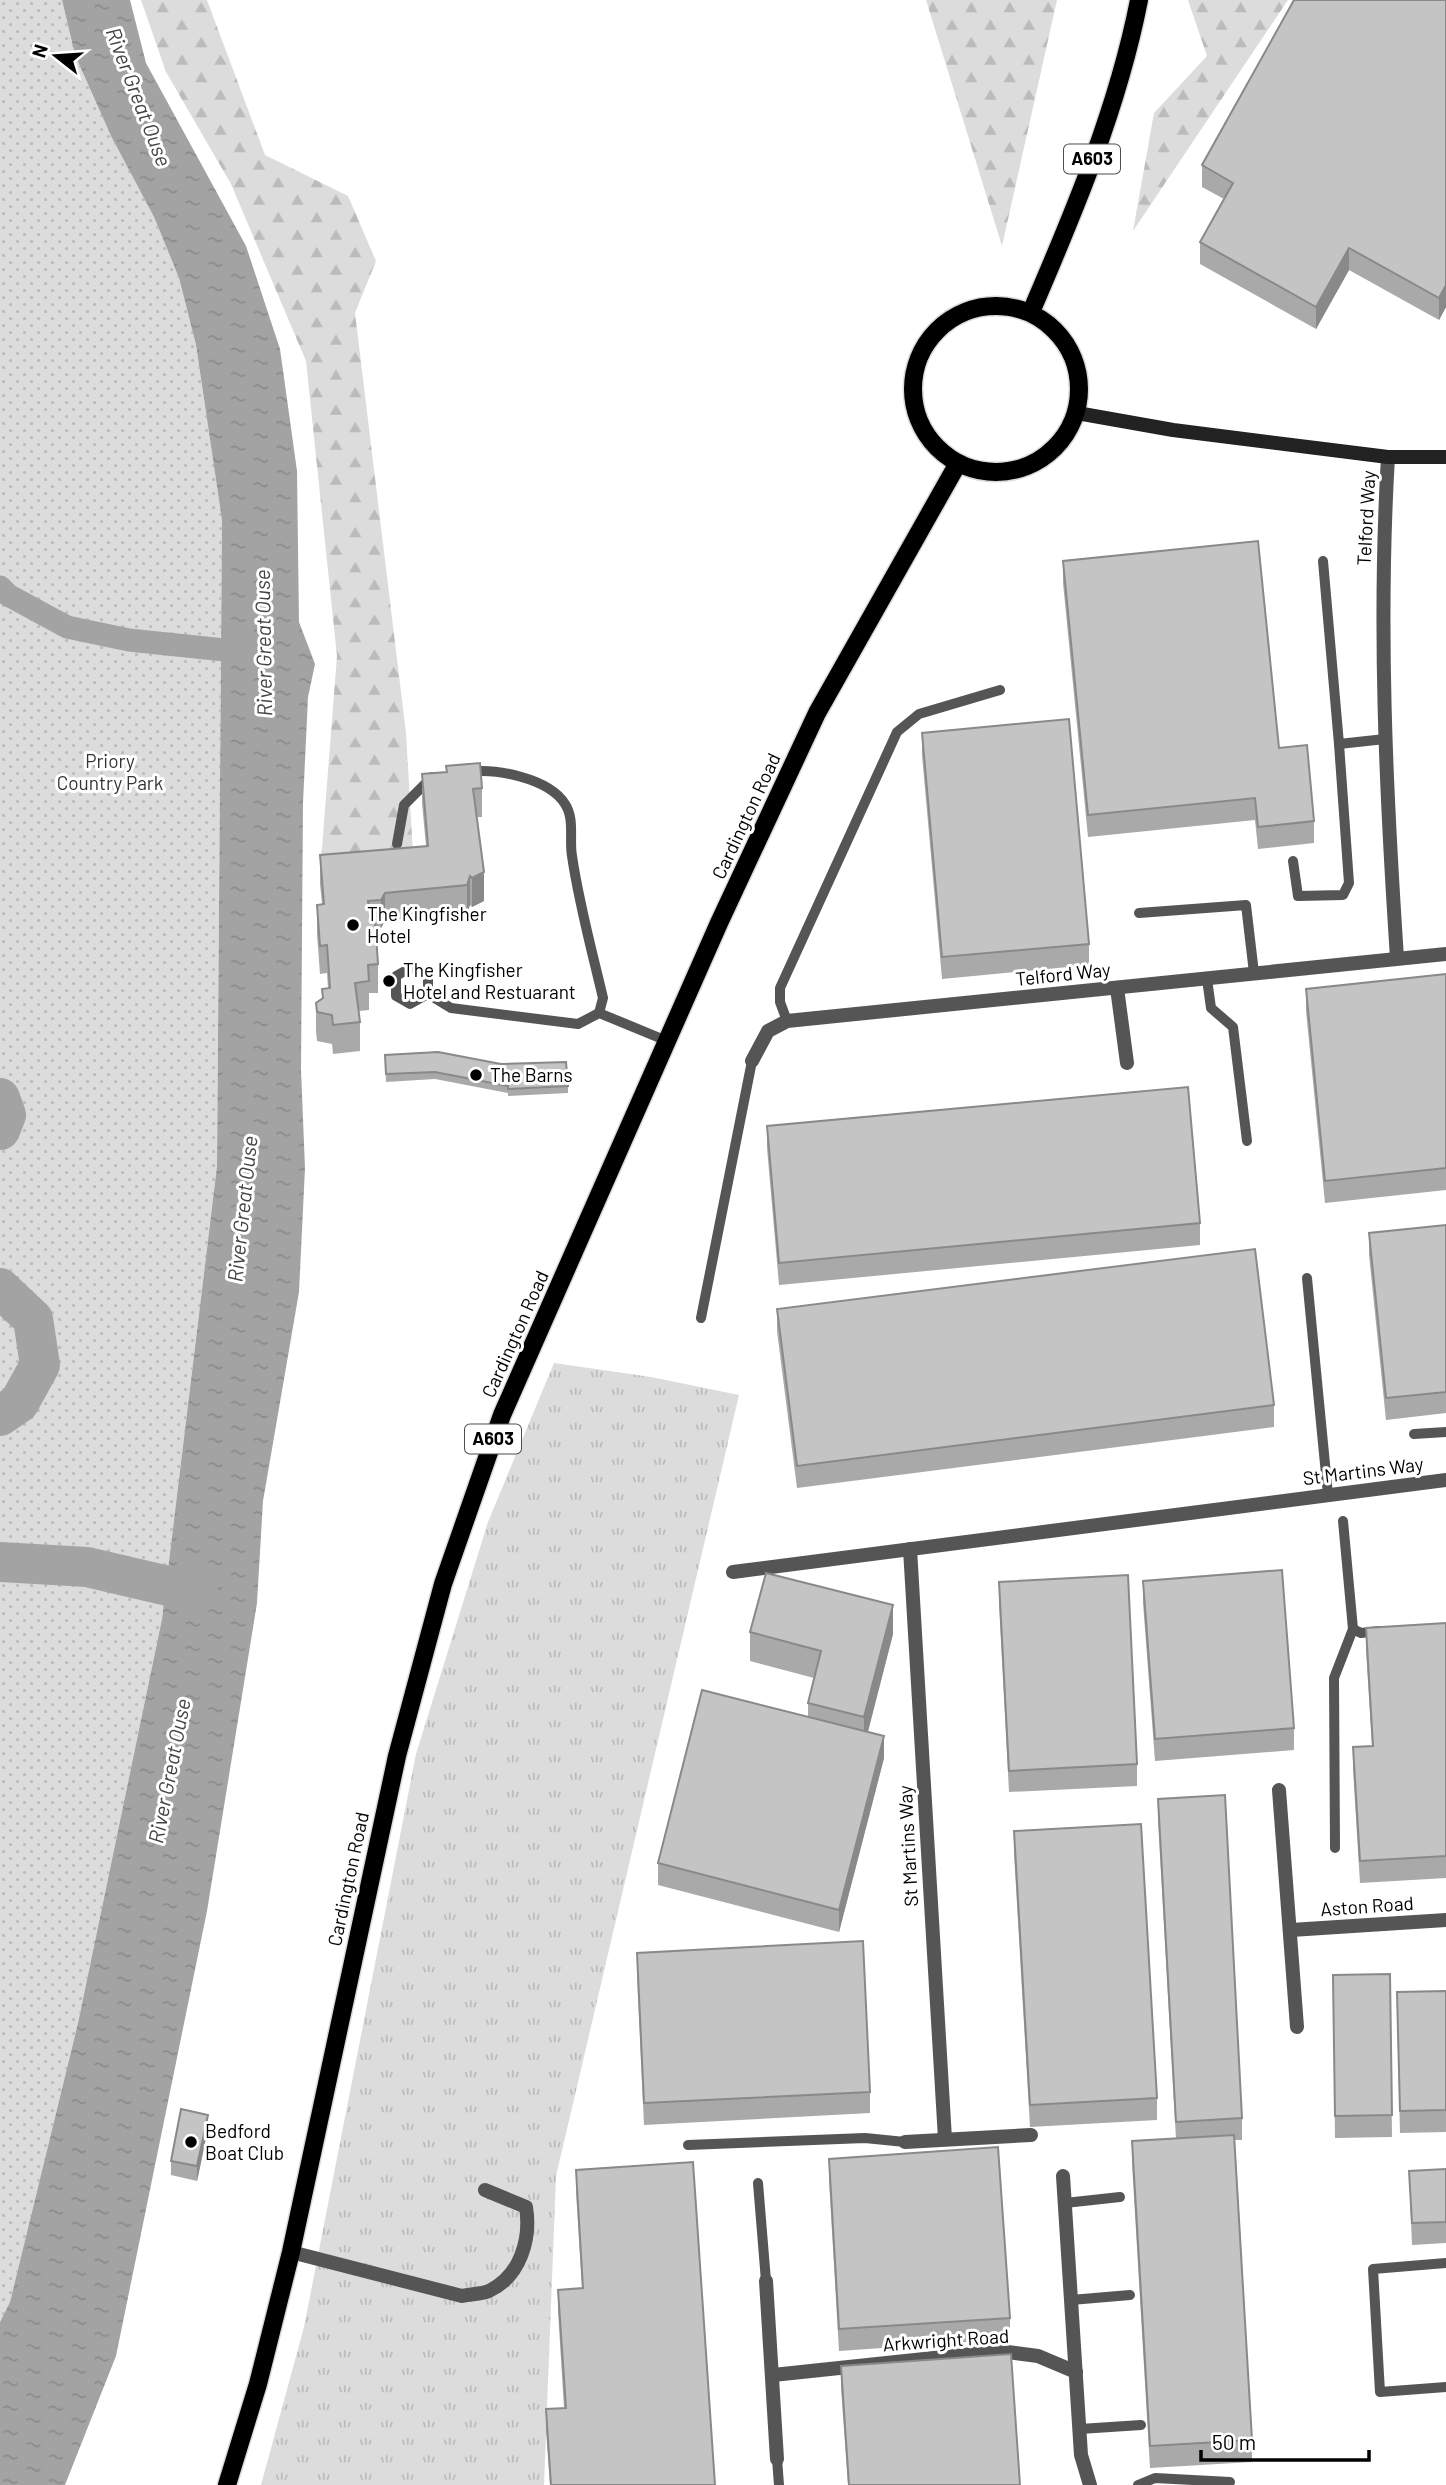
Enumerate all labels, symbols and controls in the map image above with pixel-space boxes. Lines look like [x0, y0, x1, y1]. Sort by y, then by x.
north arrow [21, 21, 91, 91]
water label: River Great Ouse [101, 23, 177, 169]
text: N [26, 41, 52, 60]
road number: A603 [1064, 144, 1120, 174]
street label: Telford Way [1352, 470, 1379, 566]
water label: River Great Ouse [249, 569, 276, 717]
park label: Priory Country Park [57, 749, 163, 794]
street label: Cardington Road [706, 749, 785, 883]
place label: The Kingfisher Hotel [367, 902, 487, 947]
marker: The Kingfisher Hotel [345, 917, 361, 933]
street label: Telford Way [1014, 957, 1112, 990]
place label: The Kingfisher Hotel and Restuarant [403, 958, 576, 1003]
marker: The Kingfisher Hotel and Restuarant [381, 973, 397, 989]
place label: The Barns [490, 1063, 573, 1086]
marker: The Barns [468, 1067, 484, 1083]
water label: River Great Ouse [221, 1135, 262, 1283]
street label: Cardington Road [476, 1267, 553, 1401]
road number: A603 [465, 1424, 521, 1454]
street label: St Martins Way [1301, 1452, 1425, 1489]
water label: River Great Ouse [142, 1696, 195, 1845]
street label: St Martins Way [893, 1785, 922, 1907]
street label: Cardington Road [322, 1810, 373, 1948]
street label: Aston Road [1319, 1891, 1415, 1920]
place label: Bedford Boat Club [205, 2119, 284, 2164]
marker: Bedford Boat Club [183, 2134, 199, 2150]
street label: Arkwright Road [882, 2324, 1010, 2355]
scale bar [1201, 2418, 1369, 2462]
text: 50 m [1212, 2429, 1256, 2454]

